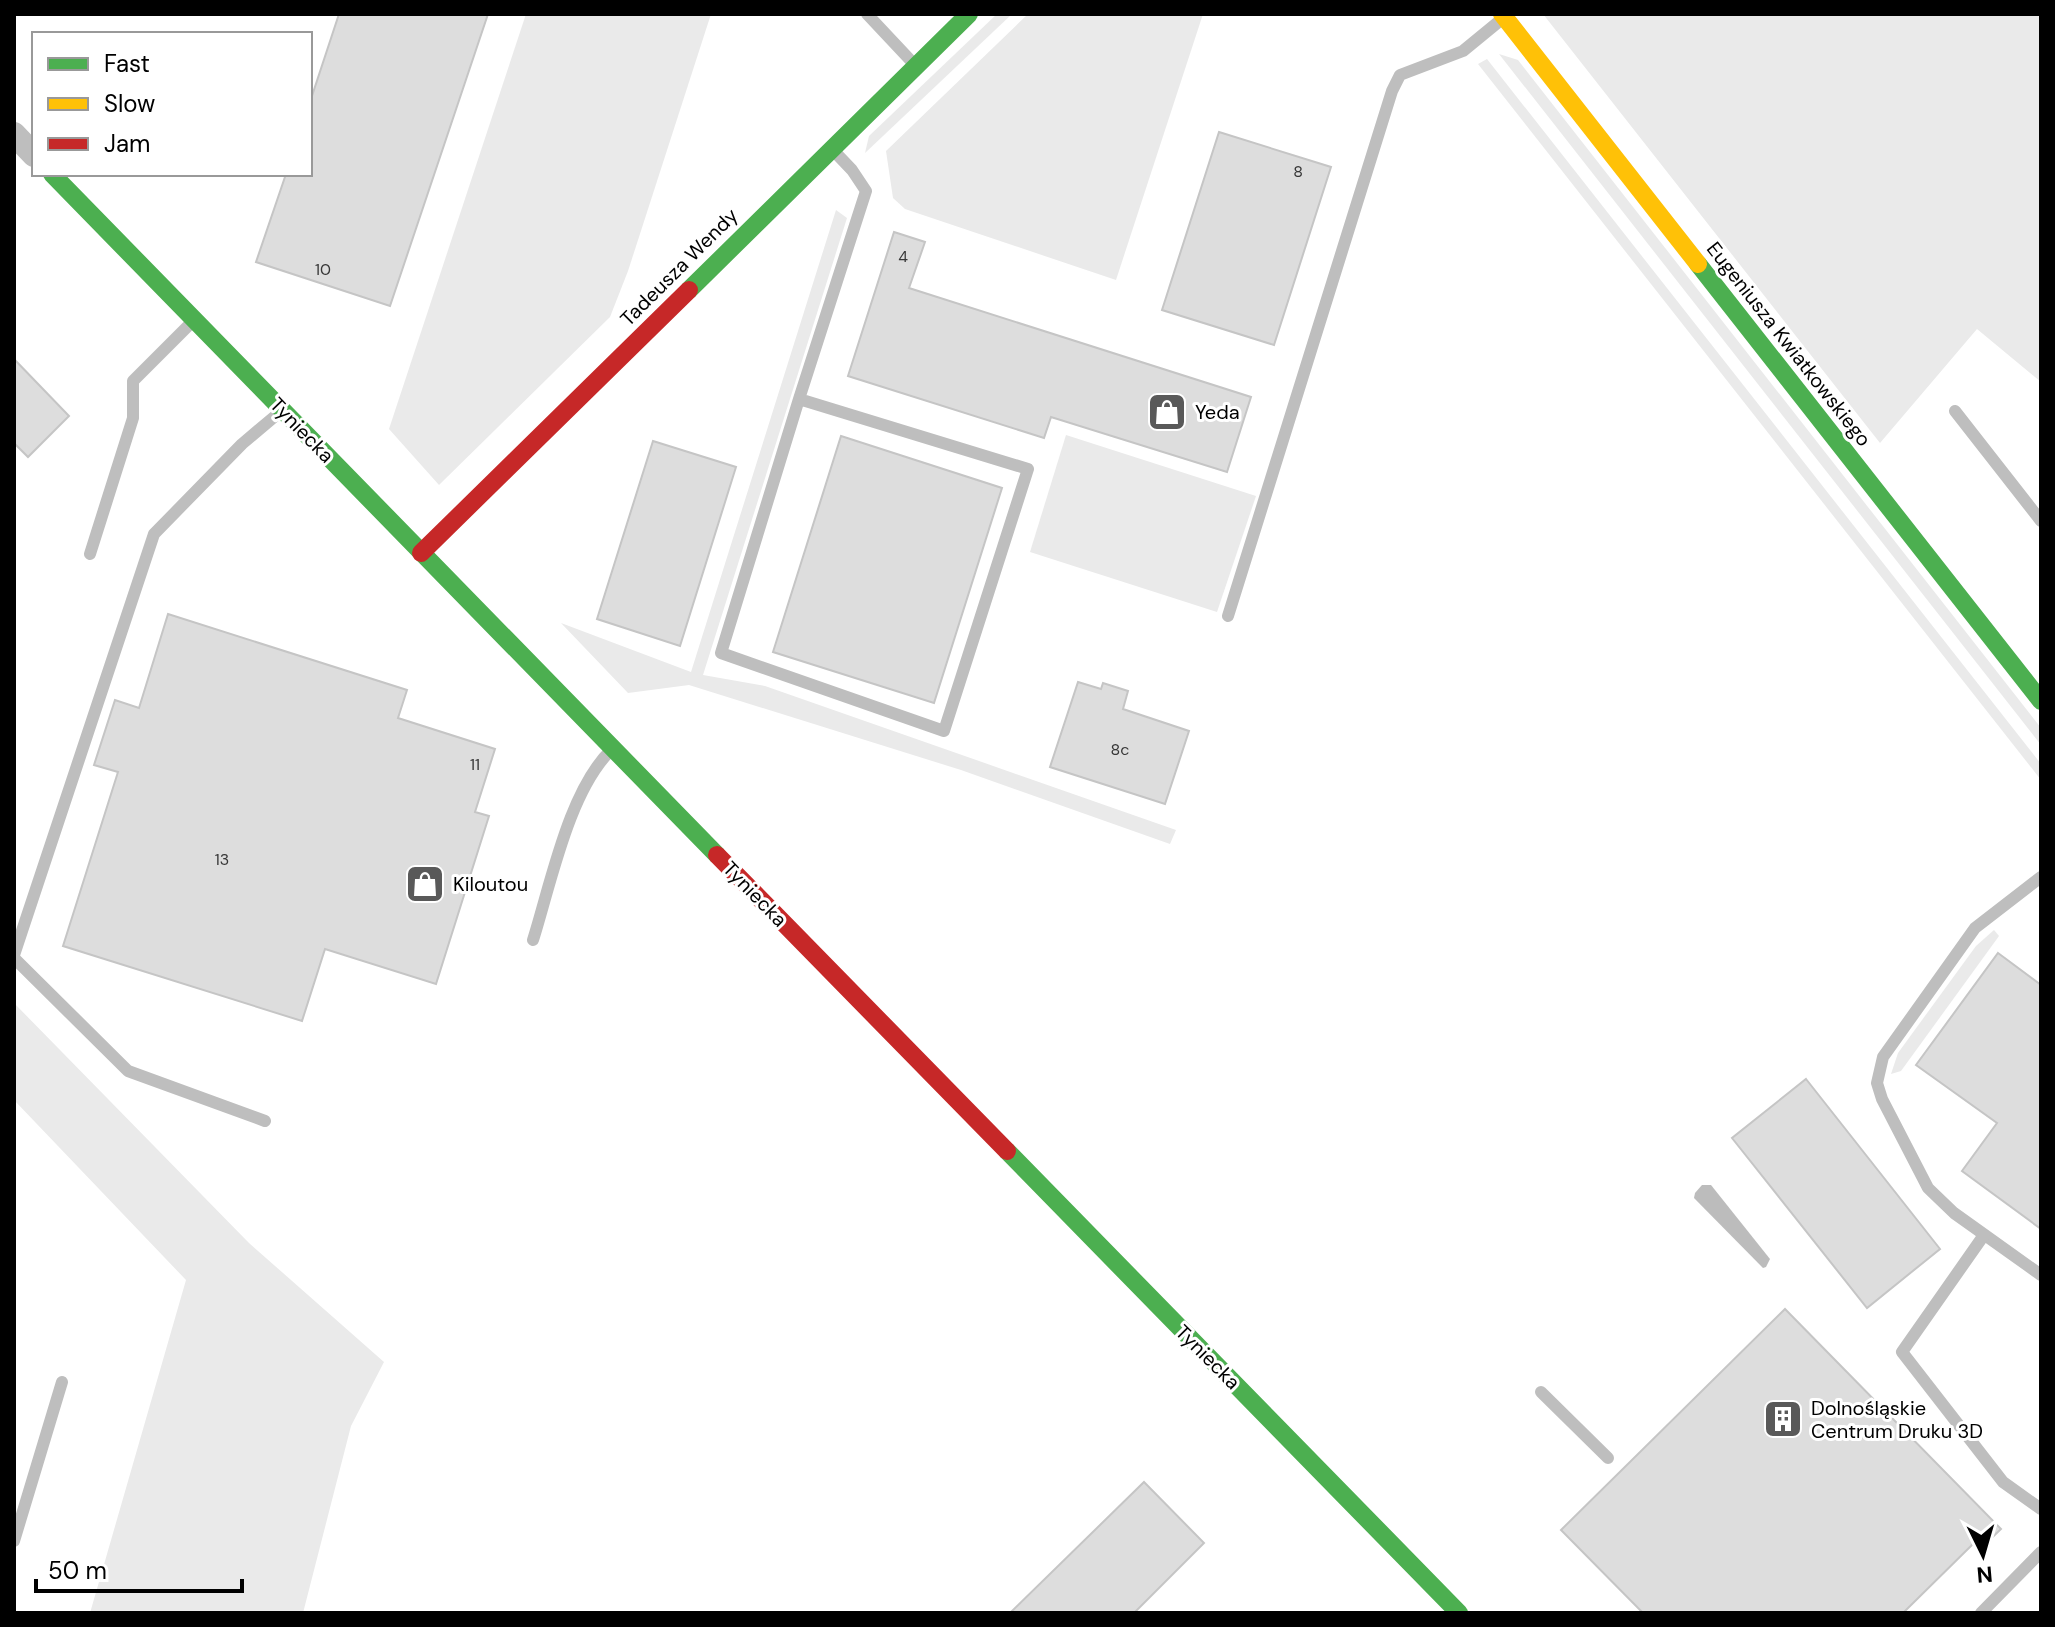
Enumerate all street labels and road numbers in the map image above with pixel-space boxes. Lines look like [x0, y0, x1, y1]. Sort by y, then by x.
street label: Tadeusza Wendy [615, 203, 743, 331]
street label: Eugeniusza Kwiatkowskiego [1701, 236, 1877, 452]
street label: Tyniecka [264, 392, 340, 468]
street label: Tyniecka [717, 856, 793, 932]
street label: Tyniecka [1170, 1319, 1246, 1395]

